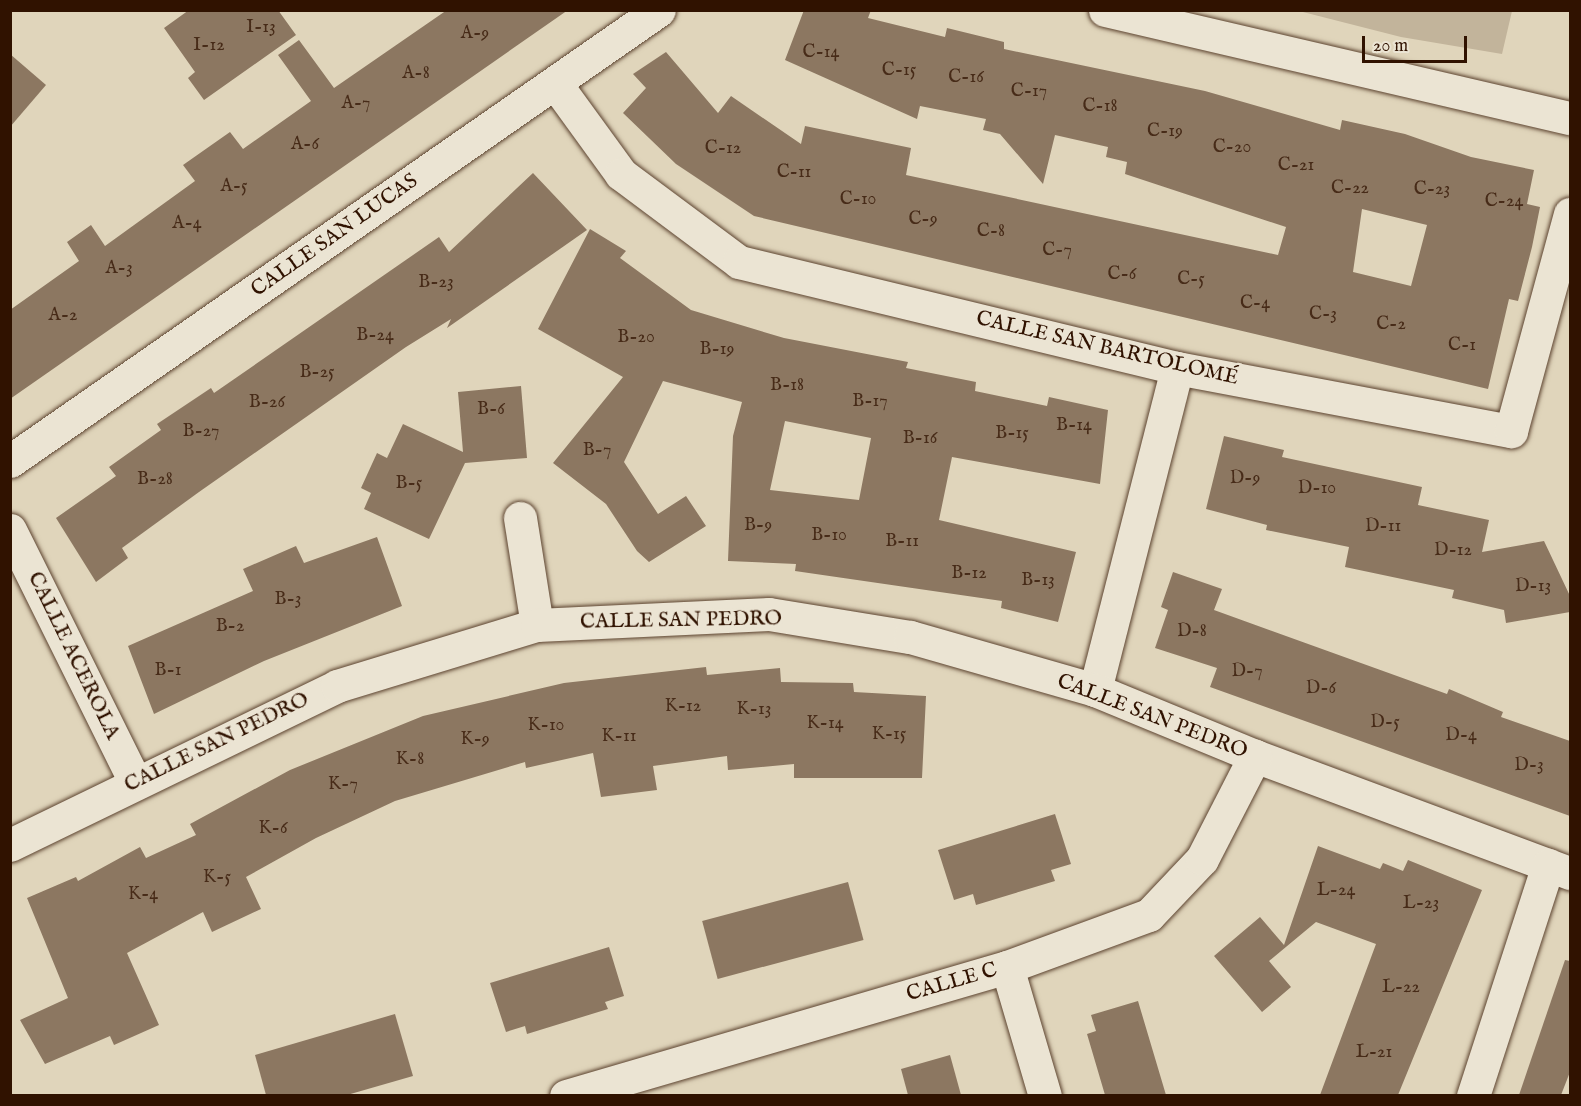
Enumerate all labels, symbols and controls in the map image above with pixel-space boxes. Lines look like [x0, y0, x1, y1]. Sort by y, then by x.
house number: I-13 [246, 17, 276, 39]
house number: A-9 [461, 23, 489, 45]
scale bar [1365, 24, 1470, 62]
house number: I-12 [193, 35, 225, 57]
text: 20 m [1373, 35, 1408, 58]
house number: C-14 [803, 42, 839, 64]
house number: C-15 [882, 60, 916, 82]
house number: A-8 [402, 63, 430, 85]
house number: C-16 [948, 67, 984, 89]
house number: C-17 [1011, 81, 1047, 103]
house number: A-7 [342, 93, 370, 115]
house number: C-18 [1083, 96, 1117, 118]
house number: C-19 [1147, 121, 1183, 143]
house number: A-6 [291, 134, 319, 156]
house number: C-20 [1213, 137, 1251, 159]
house number: C-12 [705, 138, 741, 160]
house number: C-21 [1278, 155, 1314, 177]
house number: C-11 [777, 162, 811, 184]
street label: CALLE SAN LUCAS [247, 169, 423, 303]
house number: A-5 [220, 176, 248, 198]
house number: C-22 [1331, 178, 1369, 200]
house number: C-23 [1414, 179, 1450, 201]
house number: C-10 [840, 189, 876, 211]
house number: C-24 [1485, 191, 1523, 213]
house number: C-9 [908, 209, 938, 231]
house number: A-4 [172, 213, 202, 235]
house number: C-8 [977, 221, 1005, 243]
house number: C-7 [1042, 240, 1072, 262]
house number: A-3 [105, 258, 133, 280]
house number: C-6 [1108, 264, 1136, 286]
house number: C-5 [1177, 269, 1205, 291]
house number: B-23 [418, 272, 454, 294]
house number: C-4 [1240, 293, 1270, 315]
house number: C-3 [1309, 304, 1337, 326]
house number: A-2 [49, 305, 77, 327]
street label: CALLE SAN BARTOLOMÉ [973, 307, 1241, 391]
house number: C-2 [1376, 314, 1406, 336]
house number: B-24 [356, 325, 394, 347]
house number: B-20 [617, 327, 655, 349]
house number: C-1 [1448, 335, 1476, 357]
house number: B-19 [700, 339, 734, 361]
house number: B-25 [299, 362, 335, 384]
house number: B-18 [770, 375, 804, 397]
house number: B-17 [852, 391, 888, 413]
house number: B-26 [249, 392, 285, 414]
house number: B-6 [477, 399, 505, 421]
house number: B-14 [1056, 415, 1092, 437]
house number: B-27 [183, 421, 219, 443]
house number: B-15 [995, 423, 1029, 445]
house number: B-16 [903, 428, 937, 450]
house number: B-7 [583, 440, 611, 462]
house number: D-9 [1230, 468, 1260, 490]
house number: B-28 [137, 469, 173, 491]
house number: B-5 [396, 473, 422, 495]
house number: D-10 [1298, 478, 1336, 500]
house number: B-9 [744, 515, 772, 537]
house number: D-11 [1365, 516, 1401, 538]
house number: B-10 [811, 525, 847, 547]
house number: B-11 [885, 531, 919, 553]
house number: D-12 [1434, 540, 1472, 562]
house number: B-12 [951, 563, 987, 585]
street label: CALLE ACEROLA [21, 568, 125, 744]
house number: B-13 [1021, 570, 1055, 592]
house number: D-13 [1515, 576, 1551, 598]
house number: B-3 [275, 589, 301, 611]
street label: CALLE SAN PEDRO [580, 607, 782, 635]
house number: B-2 [216, 616, 244, 638]
house number: D-8 [1177, 621, 1207, 643]
house number: B-1 [155, 660, 181, 682]
house number: D-7 [1231, 661, 1263, 683]
street label: CALLE SAN PEDRO [1053, 669, 1251, 765]
house number: D-6 [1306, 678, 1336, 700]
street label: CALLE SAN PEDRO [121, 687, 313, 799]
house number: K-12 [665, 696, 701, 718]
house number: K-13 [737, 699, 771, 721]
house number: D-5 [1370, 712, 1400, 734]
house number: K-14 [807, 713, 843, 735]
house number: K-10 [528, 715, 564, 737]
house number: K-15 [872, 724, 906, 746]
house number: D-4 [1445, 725, 1477, 747]
house number: K-11 [602, 726, 636, 748]
house number: K-9 [460, 729, 490, 751]
house number: K-8 [396, 749, 424, 771]
house number: D-3 [1514, 755, 1544, 777]
house number: K-7 [328, 774, 358, 796]
house number: K-6 [259, 818, 287, 840]
house number: K-5 [203, 867, 231, 889]
house number: L-24 [1317, 880, 1355, 902]
house number: K-4 [128, 884, 158, 906]
house number: L-23 [1403, 893, 1439, 915]
street label: CALLE C [904, 958, 1000, 1008]
house number: L-22 [1382, 977, 1420, 999]
house number: L-21 [1356, 1042, 1392, 1064]

